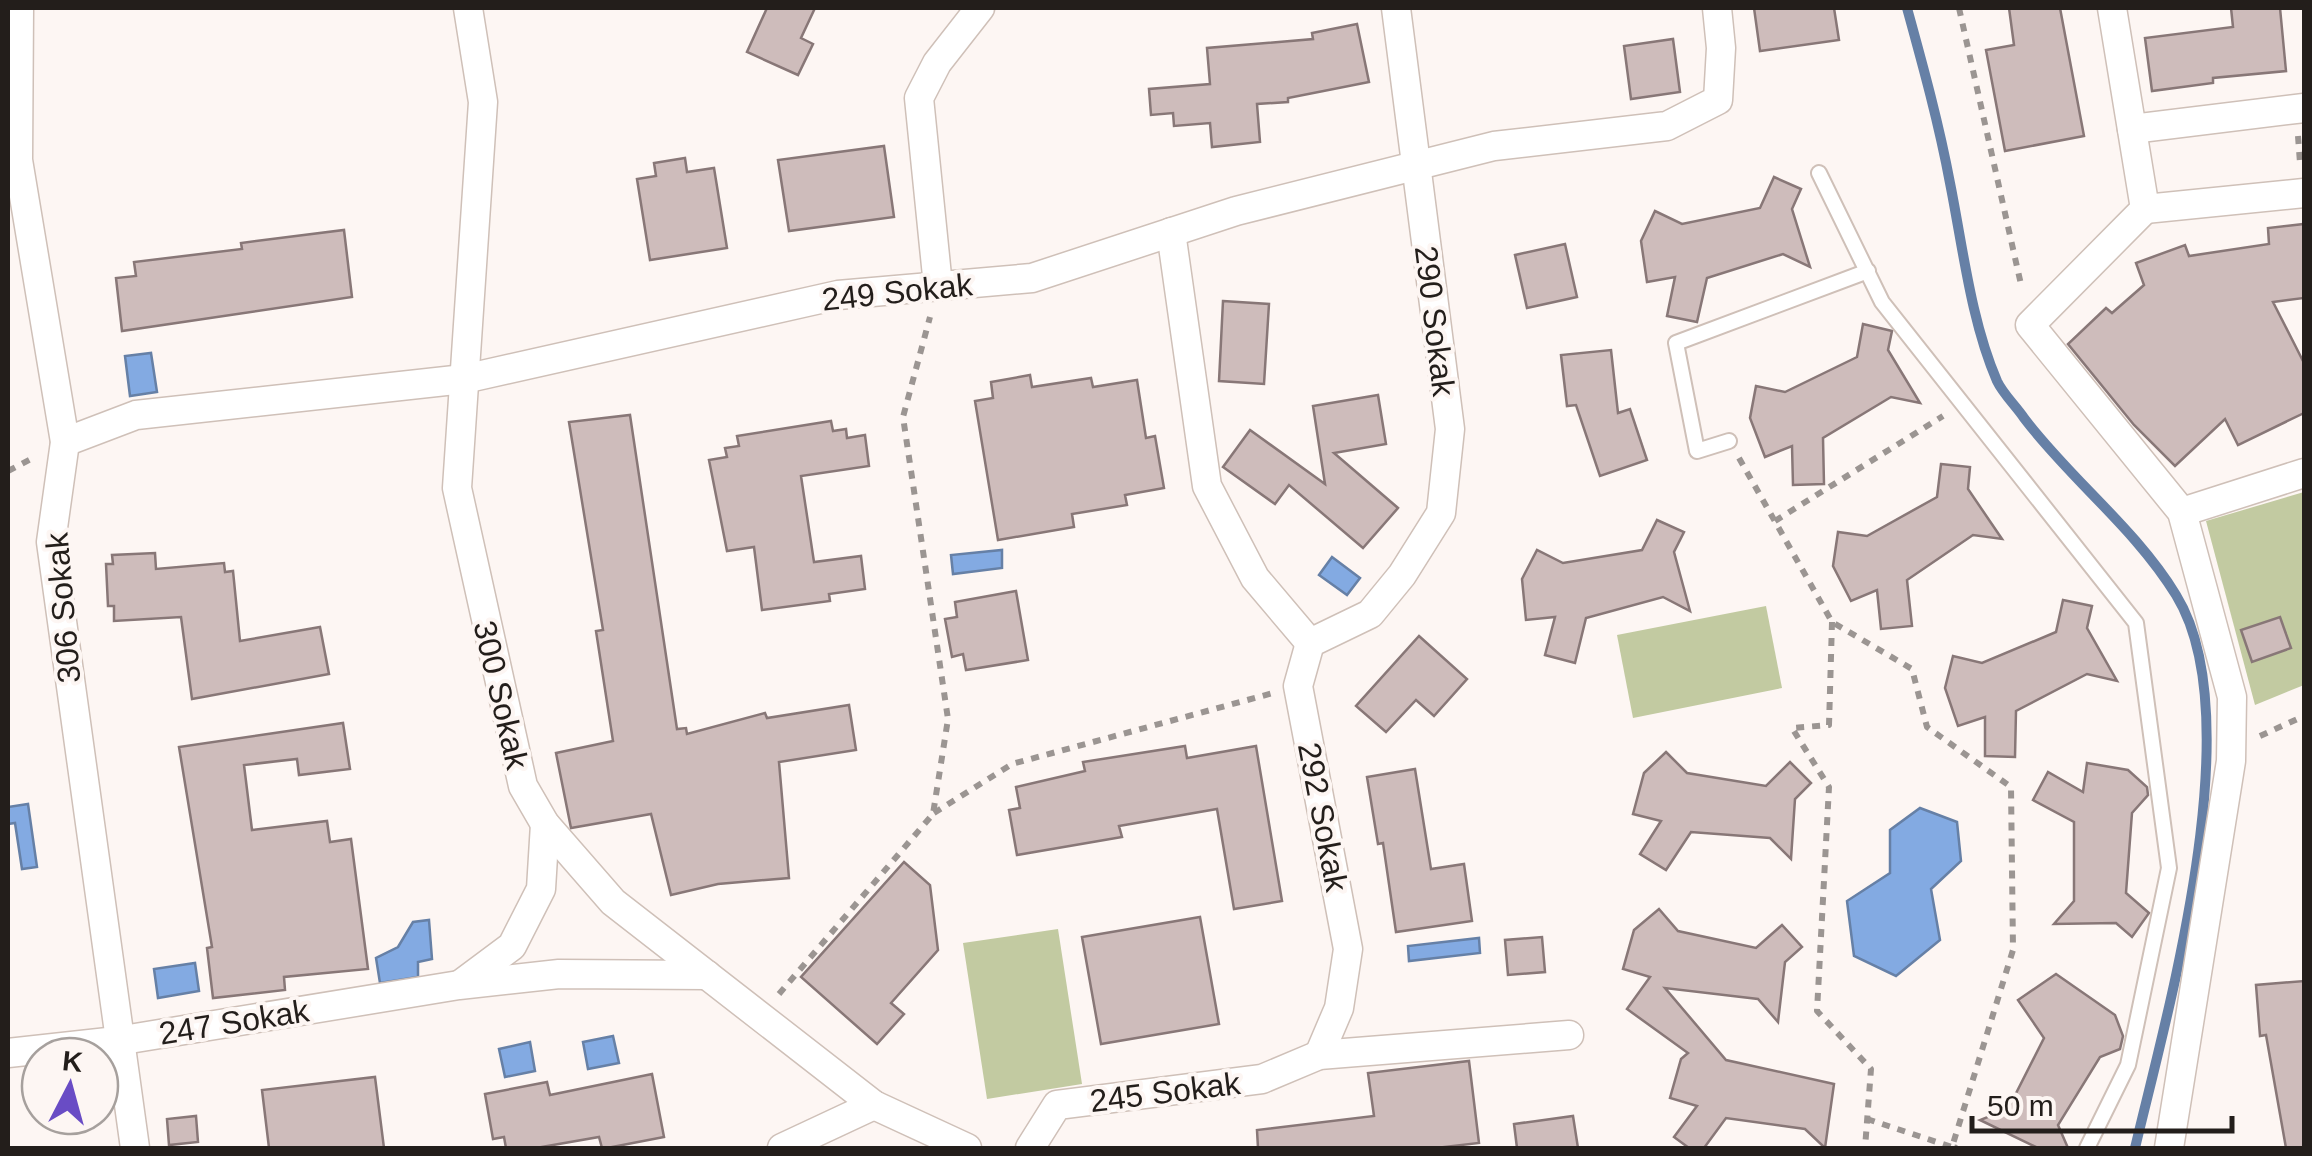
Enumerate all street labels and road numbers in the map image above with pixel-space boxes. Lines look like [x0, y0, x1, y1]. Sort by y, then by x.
street label: 290 Sokak [1408, 244, 1462, 399]
street label: 249 Sokak [820, 266, 975, 318]
street label: 306 Sokak [38, 530, 88, 685]
street label: 300 Sokak [466, 617, 536, 774]
street label: 292 Sokak [1291, 739, 1355, 896]
street label: 247 Sokak [157, 992, 312, 1052]
street label: 245 Sokak [1088, 1065, 1243, 1119]

